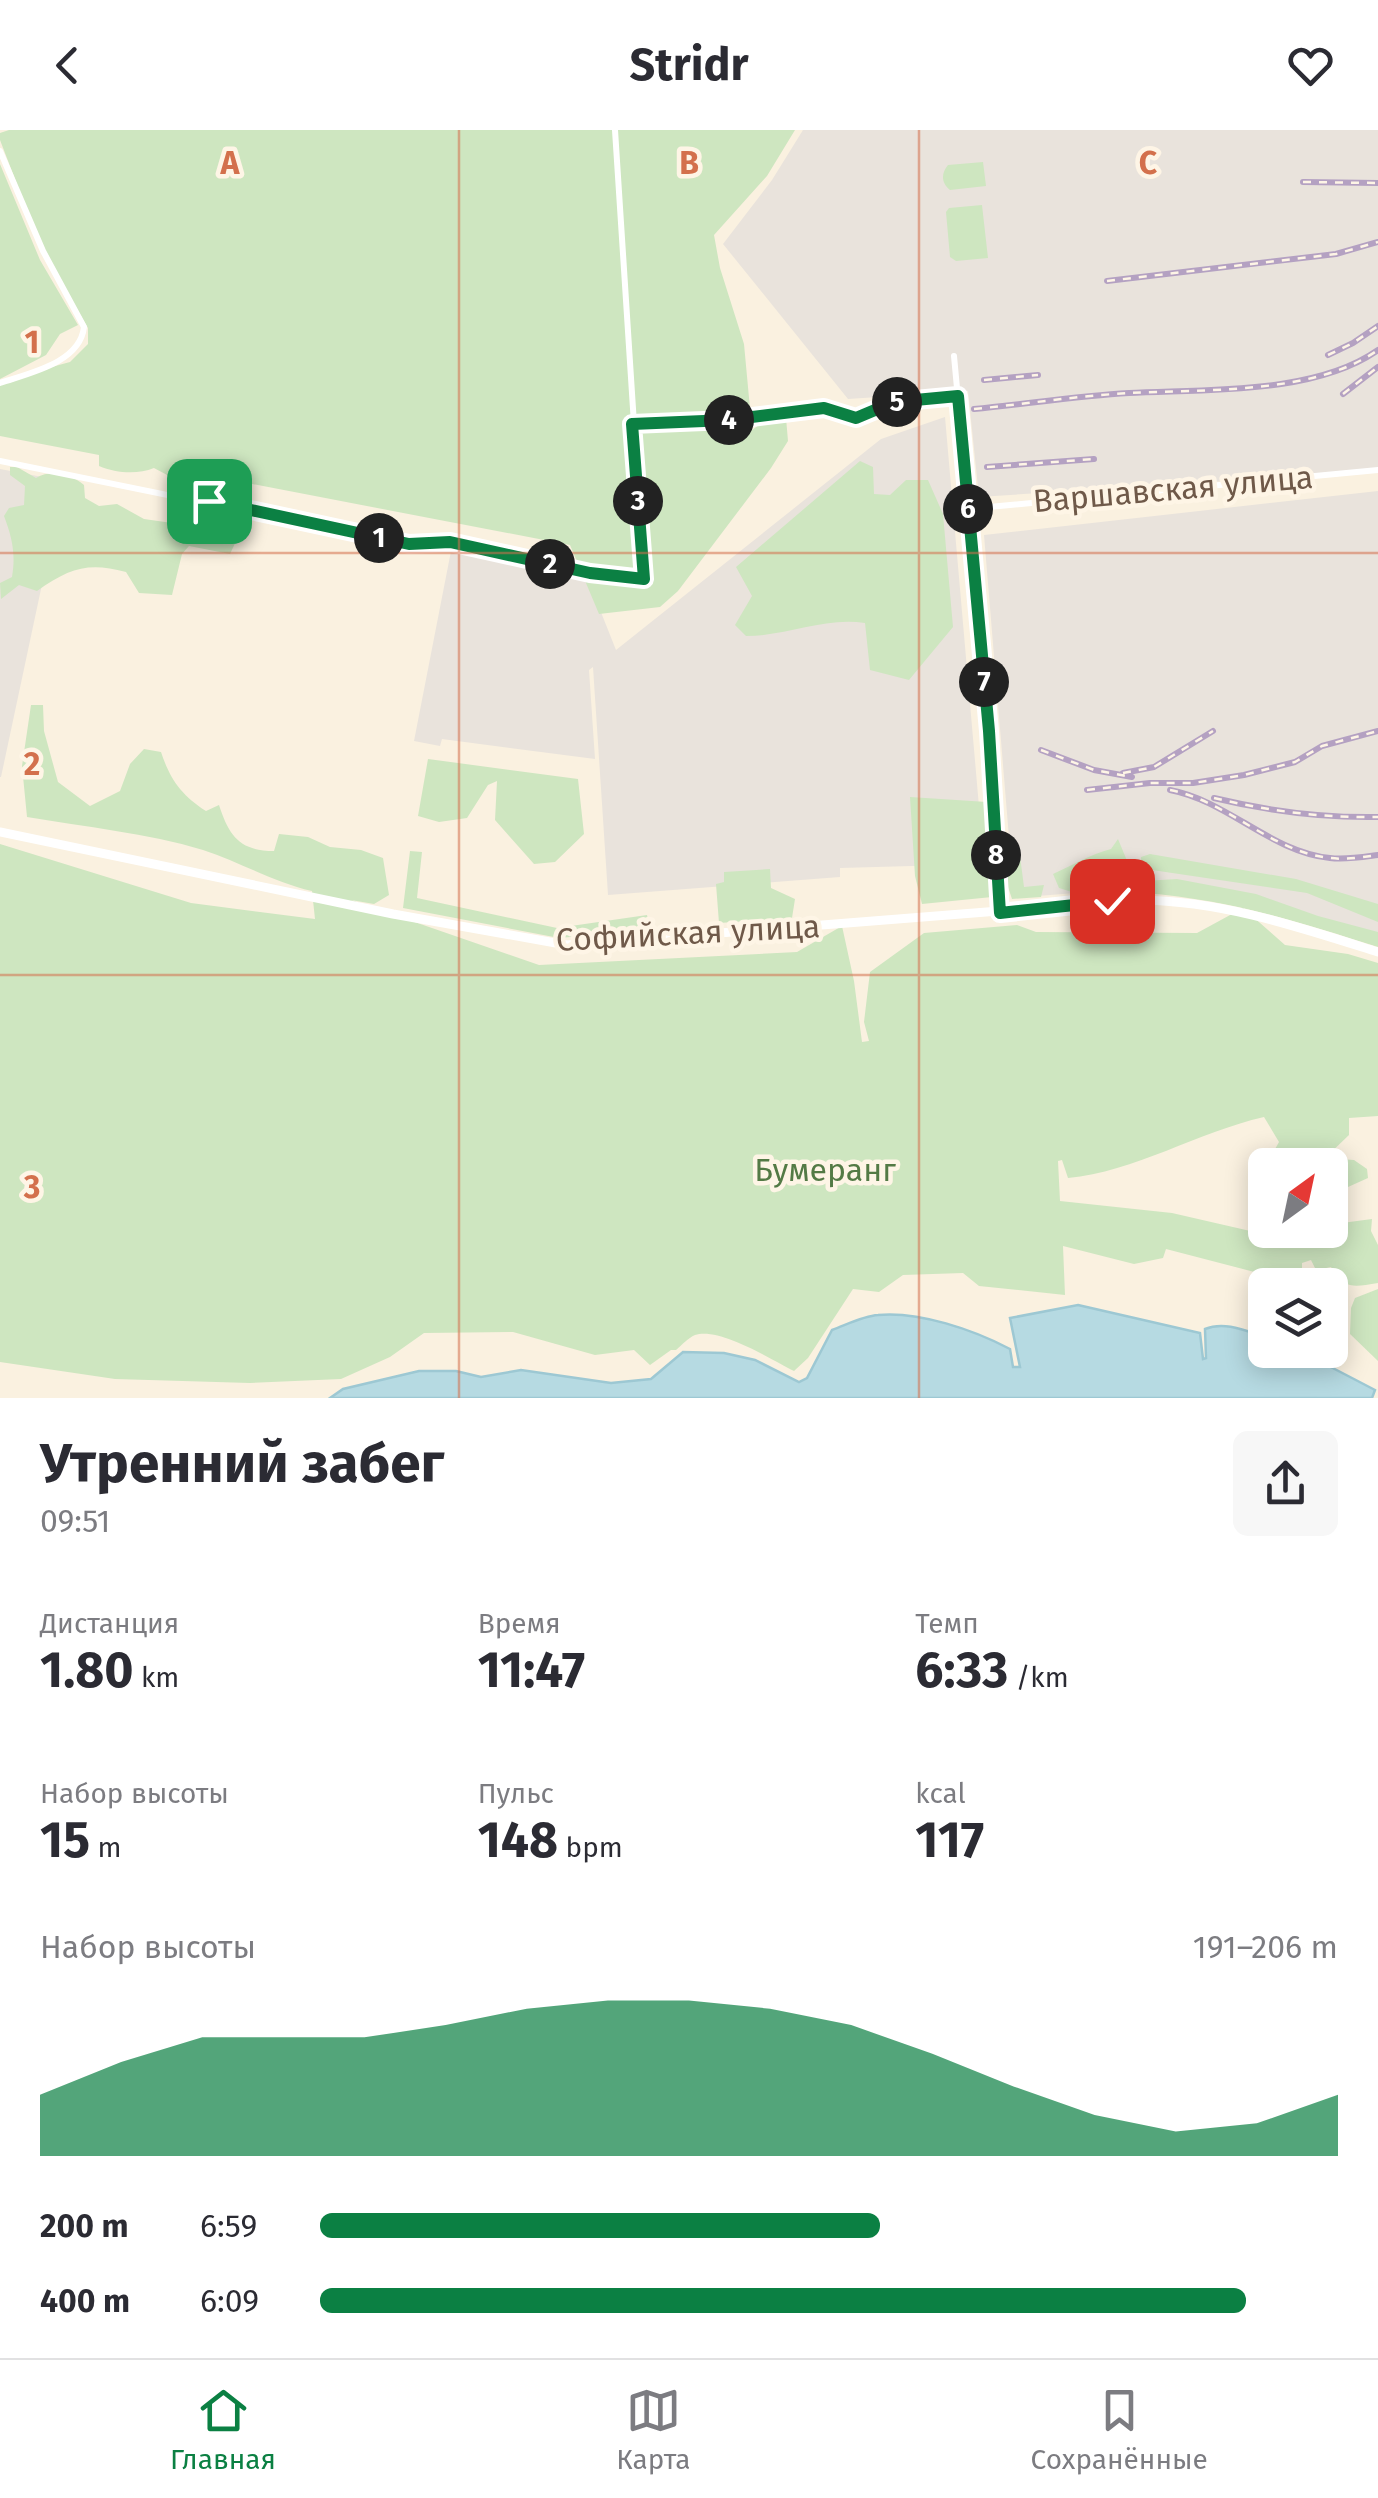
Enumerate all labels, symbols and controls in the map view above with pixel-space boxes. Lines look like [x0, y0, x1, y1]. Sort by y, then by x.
icon: back [40, 38, 95, 93]
text: Stridr [630, 38, 748, 92]
icon: heart [1283, 38, 1338, 93]
text: A [220, 144, 241, 182]
text: B [679, 144, 699, 182]
text: C [1139, 144, 1158, 182]
text: 1 [25, 323, 39, 361]
pin: 5 [872, 377, 922, 427]
text: 5 [889, 385, 905, 418]
pin: 4 [704, 395, 754, 445]
text: 4 [721, 403, 737, 436]
street label: Варшавская улица [1031, 458, 1315, 520]
pin [167, 459, 252, 544]
icon: arrive [182, 474, 237, 529]
pin: 3 [613, 476, 663, 526]
text: 3 [631, 484, 645, 517]
pin: 6 [943, 484, 993, 534]
text: 6 [960, 492, 976, 525]
pin: 1 [354, 513, 404, 563]
text: 1 [373, 521, 386, 554]
pin: 2 [525, 539, 575, 589]
text: 2 [543, 547, 557, 580]
pin: 7 [959, 657, 1009, 707]
text: 7 [977, 665, 991, 698]
text: 2 [24, 745, 40, 783]
pin: 8 [971, 830, 1021, 880]
text: 8 [988, 838, 1004, 871]
pin [1070, 859, 1155, 944]
icon: check [1085, 874, 1140, 929]
street label: Софийская улица [555, 907, 821, 959]
north arrow [1248, 1148, 1348, 1248]
map controls [1248, 1148, 1348, 1368]
park label: Бумеранг [754, 1151, 896, 1189]
text: 3 [23, 1168, 40, 1206]
button: layers [1248, 1268, 1348, 1368]
text: Утренний забег [40, 1431, 444, 1497]
button: share [1233, 1431, 1338, 1536]
text: 09:51 [40, 1502, 110, 1540]
text: Дистанция [40, 1607, 179, 1640]
text: Время [478, 1607, 561, 1640]
text: Темп [915, 1607, 979, 1640]
text: 1.80 [40, 1640, 134, 1700]
text: 11:47 [478, 1640, 585, 1700]
text: 6:33 [915, 1640, 1008, 1700]
text: km [134, 1661, 179, 1694]
text: /km [1008, 1661, 1069, 1694]
text: Набор высоты [40, 1777, 229, 1810]
text: Пульс [478, 1777, 554, 1810]
text: kcal [915, 1777, 966, 1810]
text: 15 [40, 1810, 90, 1870]
text: 148 [478, 1810, 558, 1870]
text: 117 [915, 1810, 984, 1870]
text: m [90, 1831, 121, 1864]
text: bpm [558, 1831, 623, 1864]
text: Набор высоты [40, 1928, 256, 1966]
text: 191–206 m [1193, 1928, 1338, 1966]
text: 200 m [40, 2207, 129, 2245]
text: 6:59 [200, 2207, 257, 2245]
text: 400 m [40, 2282, 130, 2320]
text: 6:09 [200, 2282, 259, 2320]
tab: Главная [170, 2383, 276, 2476]
tab: Карта [616, 2383, 690, 2476]
tab: Сохранённые [1031, 2383, 1208, 2476]

